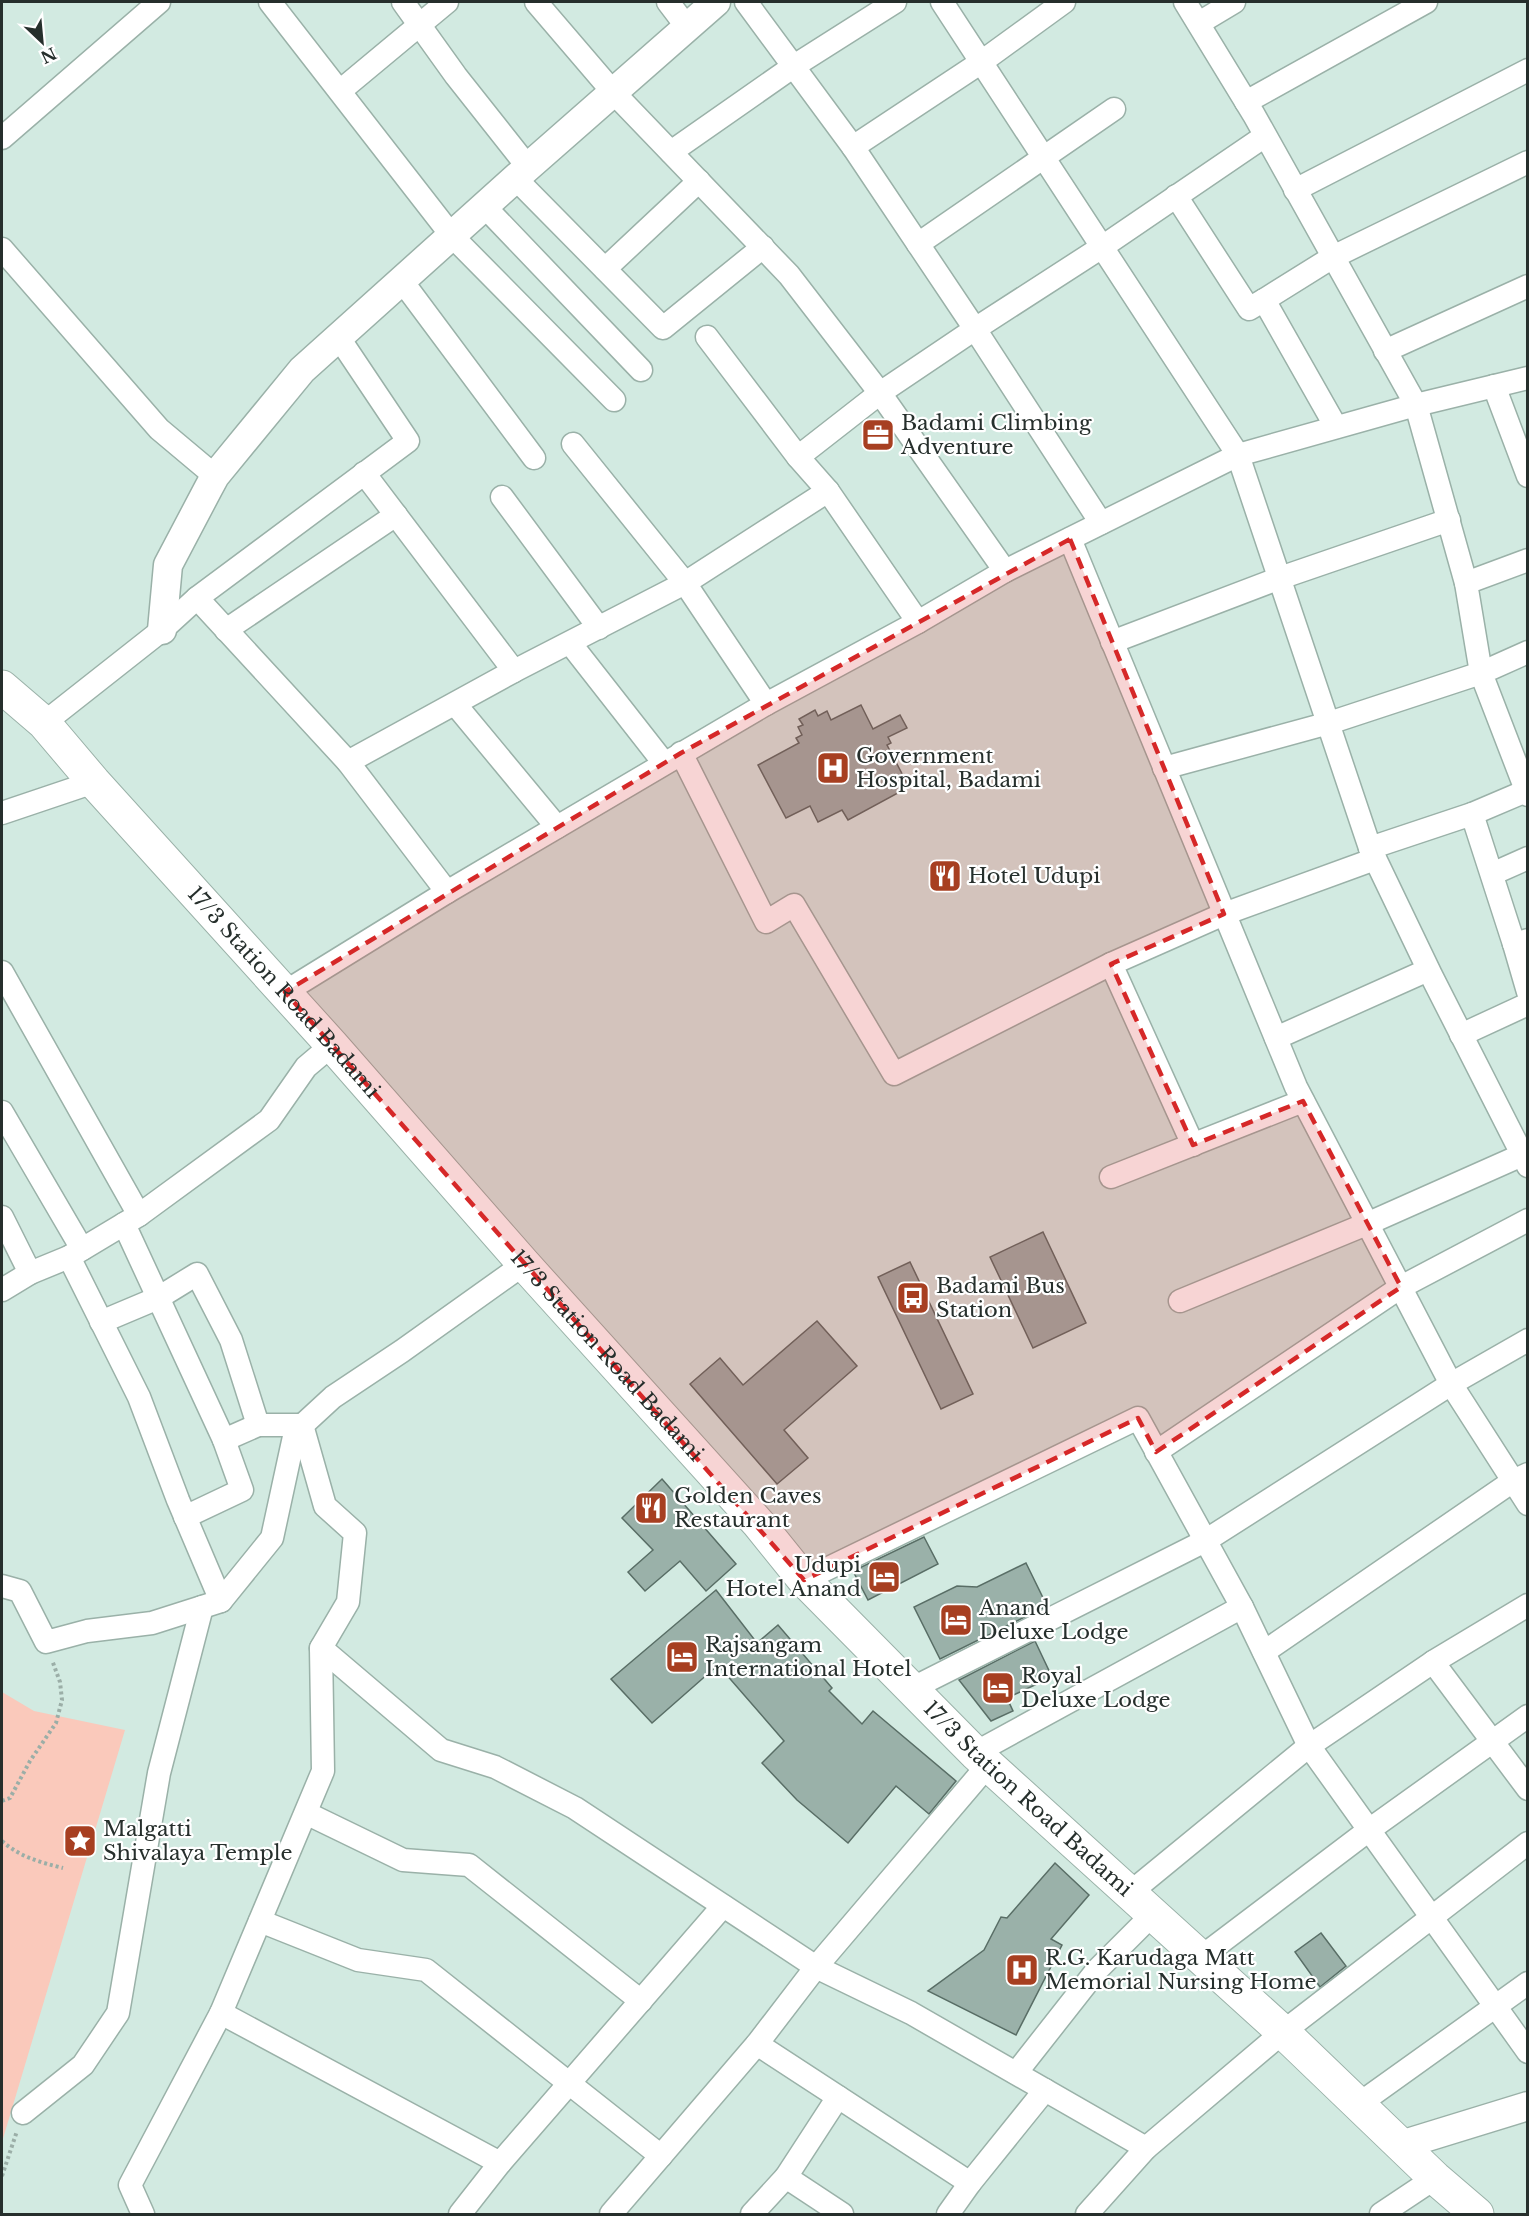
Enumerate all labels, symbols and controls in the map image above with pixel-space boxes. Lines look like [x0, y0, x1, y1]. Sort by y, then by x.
north arrow [12, 12, 72, 72]
text: N [37, 43, 60, 68]
place label: Badami Climbing Adventure [900, 410, 1092, 460]
office icon: Badami Climbing Adventure [860, 417, 896, 453]
place label: Government Hospital, Badami [856, 743, 1041, 793]
hospital icon: Government Hospital, Badami [815, 750, 851, 786]
restaurant icon: Hotel Udupi [927, 858, 963, 894]
place label: Hotel Udupi [968, 863, 1100, 889]
street label: 17/3 Station Road Badami [182, 881, 386, 1104]
street label: 17/3 Station Road Badami [505, 1245, 709, 1467]
place label: Badami Bus Station [936, 1273, 1065, 1323]
bus stop icon: Badami Bus Station [895, 1280, 931, 1316]
place label: Golden Caves Restaurant [674, 1483, 822, 1533]
restaurant icon: Golden Caves Restaurant [633, 1490, 669, 1526]
place label: Udupi Hotel Anand [725, 1552, 861, 1602]
hotel icon: Udupi Hotel Anand [866, 1559, 902, 1595]
place label: Anand Deluxe Lodge [978, 1595, 1129, 1645]
hotel icon: Anand Deluxe Lodge [938, 1602, 974, 1638]
place label: Rajsangam International Hotel [705, 1632, 912, 1682]
hotel icon: Rajsangam International Hotel [664, 1639, 700, 1675]
place label: Royal Deluxe Lodge [1021, 1663, 1171, 1713]
hotel icon: Royal Deluxe Lodge [980, 1670, 1016, 1706]
street label: 17/3 Station Road Badami [918, 1695, 1138, 1902]
place label: Malgatti Shivalaya Temple [103, 1816, 293, 1866]
place icon: Malgatti Shivalaya Temple [62, 1823, 98, 1859]
place label: R.G. Karudaga Matt Memorial Nursing Home [1045, 1945, 1317, 1995]
hospital icon: R.G. Karudaga Matt Memorial Nursing Home [1004, 1952, 1040, 1988]

